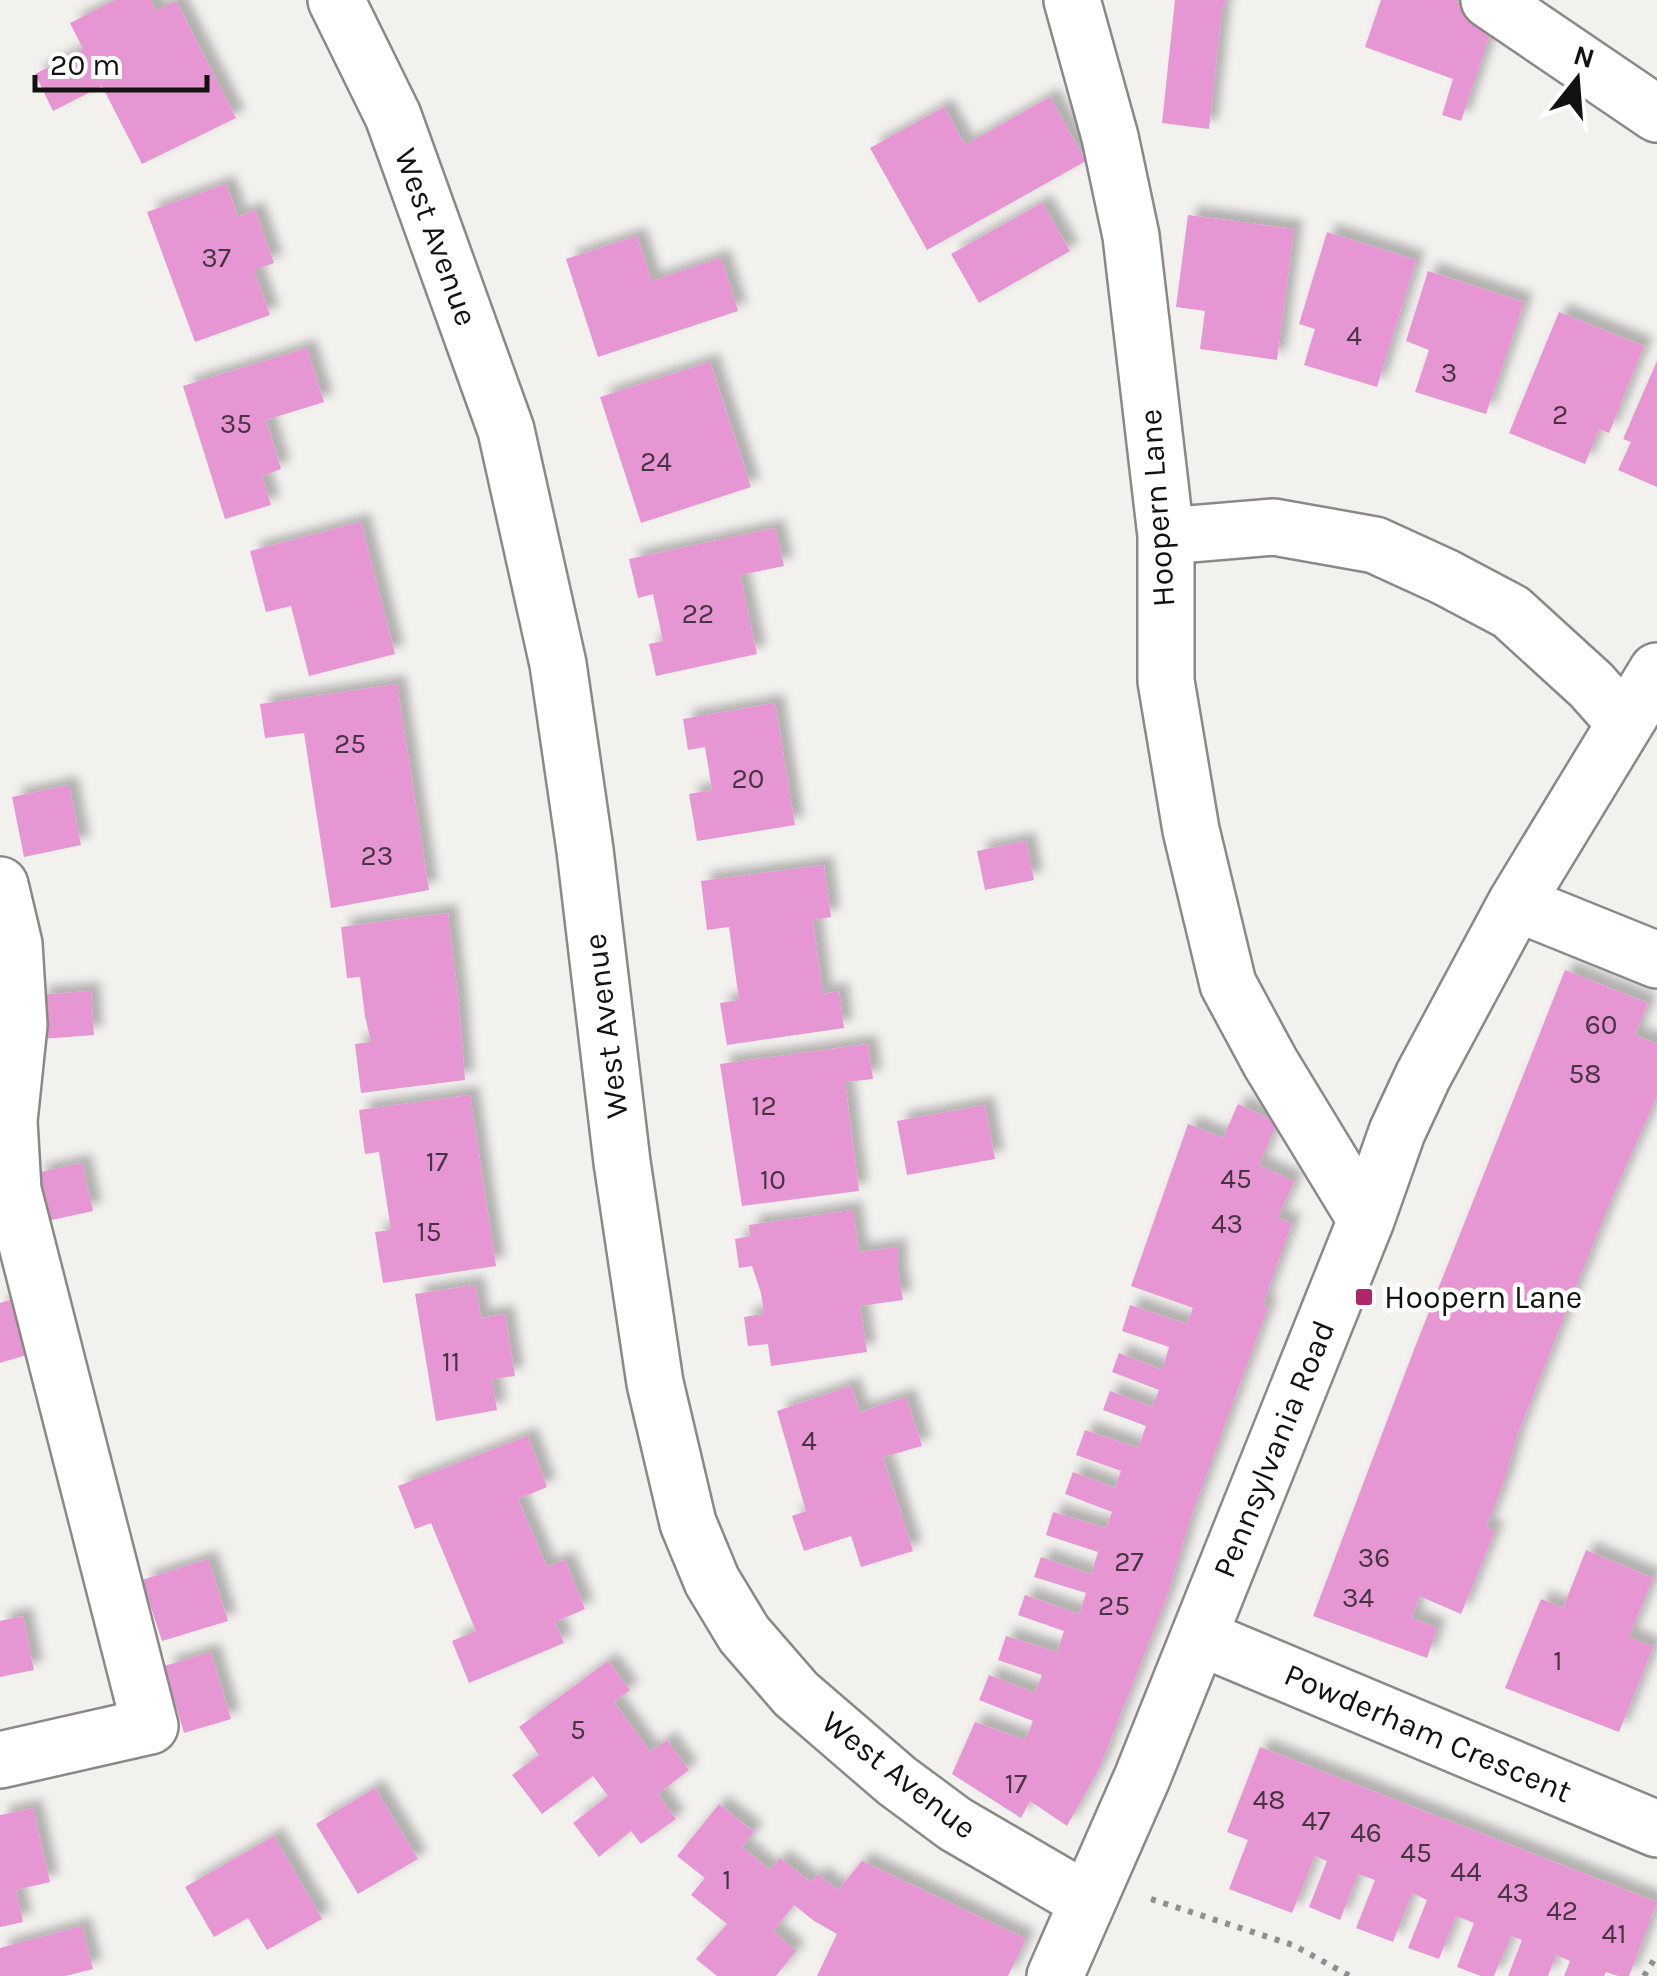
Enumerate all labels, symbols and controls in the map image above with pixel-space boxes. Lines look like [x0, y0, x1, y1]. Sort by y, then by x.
scale bar [35, 30, 208, 92]
north arrow [1527, 30, 1627, 130]
text: N [1570, 38, 1599, 75]
text: 20 m [50, 47, 120, 83]
street label: West Avenue [387, 143, 485, 331]
house number: 37 [201, 241, 231, 274]
house number: 4 [1346, 319, 1362, 352]
house number: 3 [1441, 356, 1457, 389]
house number: 2 [1552, 398, 1568, 431]
house number: 35 [220, 407, 252, 440]
street label: Hoopern Lane [1132, 408, 1182, 608]
house number: 24 [640, 445, 672, 478]
house number: 22 [682, 597, 714, 630]
house number: 25 [334, 727, 366, 760]
house number: 20 [732, 762, 764, 795]
house number: 23 [361, 839, 393, 872]
street label: West Avenue [576, 932, 636, 1120]
house number: 60 [1585, 1008, 1617, 1041]
house number: 58 [1568, 1057, 1602, 1090]
house number: 12 [751, 1089, 777, 1122]
house number: 17 [426, 1145, 448, 1178]
house number: 45 [1220, 1162, 1252, 1195]
house number: 10 [760, 1163, 786, 1196]
house number: 43 [1211, 1207, 1243, 1240]
house number: 15 [416, 1215, 442, 1248]
place label: Hoopern Lane [1384, 1279, 1582, 1316]
marker: Hoopern Lane [1353, 1286, 1375, 1308]
street label: Pennsylvania Road [1205, 1315, 1343, 1583]
house number: 11 [442, 1345, 460, 1378]
house number: 4 [801, 1424, 817, 1457]
house number: 36 [1358, 1541, 1390, 1574]
house number: 27 [1114, 1545, 1144, 1578]
house number: 34 [1342, 1581, 1374, 1614]
house number: 25 [1098, 1589, 1130, 1622]
house number: 1 [1553, 1644, 1563, 1677]
street label: Powderham Crescent [1279, 1656, 1577, 1810]
street label: West Avenue [814, 1703, 984, 1847]
house number: 5 [570, 1713, 586, 1746]
house number: 17 [1005, 1767, 1027, 1800]
house number: 48 [1253, 1783, 1285, 1816]
house number: 47 [1302, 1804, 1330, 1837]
house number: 46 [1350, 1816, 1382, 1849]
house number: 45 [1400, 1836, 1432, 1869]
house number: 44 [1450, 1855, 1482, 1888]
house number: 1 [722, 1863, 732, 1896]
house number: 43 [1497, 1876, 1529, 1909]
house number: 42 [1546, 1894, 1578, 1927]
house number: 41 [1602, 1917, 1626, 1950]

